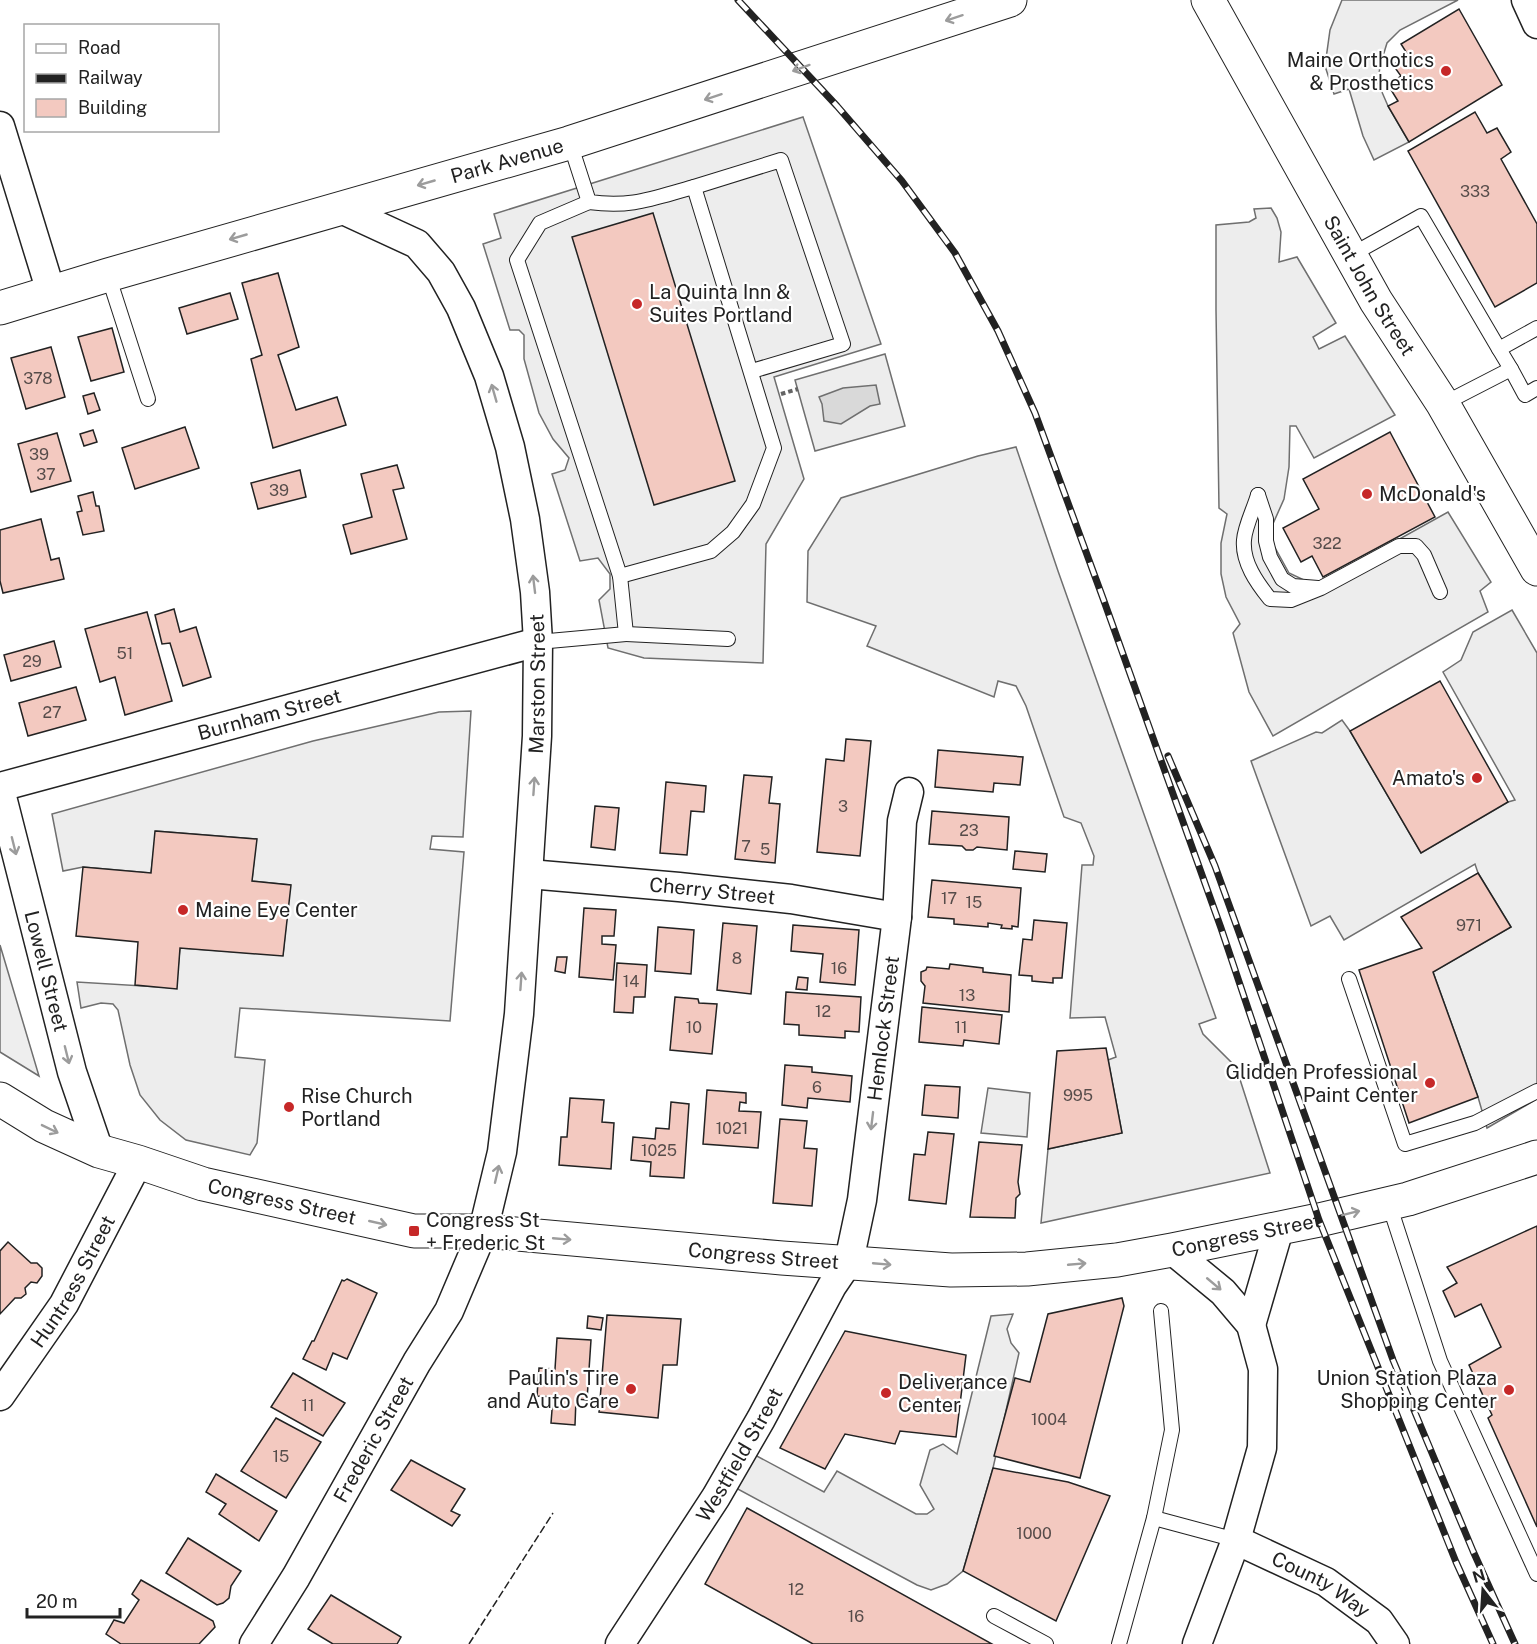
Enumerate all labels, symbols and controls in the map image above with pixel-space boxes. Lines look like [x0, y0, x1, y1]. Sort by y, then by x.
one-way arrow [945, 13, 964, 24]
legend [24, 24, 219, 132]
text: Road [78, 37, 121, 58]
place label: Maine Orthotics & Prosthetics [1287, 48, 1434, 95]
one-way arrow [793, 63, 811, 74]
marker: Maine Orthotics & Prosthetics [1439, 64, 1453, 78]
text: Railway [78, 67, 143, 88]
one-way arrow [704, 92, 723, 103]
text: Building [78, 97, 147, 118]
street label: Park Avenue [448, 133, 566, 188]
one-way arrow [417, 178, 436, 190]
house number: 333 [1460, 182, 1490, 201]
street label: Saint John Street [1319, 211, 1420, 360]
one-way arrow [229, 232, 248, 243]
place label: La Quinta Inn & Suites Portland [649, 280, 792, 327]
marker: La Quinta Inn & Suites Portland [630, 297, 644, 311]
house number: 378 [23, 369, 53, 388]
one-way arrow [488, 384, 499, 403]
house number: 39 [29, 445, 49, 464]
house number: 37 [36, 465, 56, 484]
house number: 39 [269, 481, 289, 500]
place label: McDonald's [1379, 482, 1486, 506]
marker: McDonald's [1360, 487, 1374, 501]
house number: 322 [1312, 534, 1342, 553]
one-way arrow [528, 574, 539, 594]
street label: Marston Street [524, 613, 550, 755]
house number: 51 [117, 644, 133, 663]
house number: 29 [22, 652, 42, 671]
street label: Burnham Street [195, 684, 344, 745]
house number: 27 [42, 703, 62, 722]
place label: Amato's [1392, 766, 1465, 790]
marker: Amato's [1470, 771, 1484, 785]
one-way arrow [529, 777, 540, 797]
house number: 3 [838, 797, 848, 816]
house number: 23 [959, 821, 979, 840]
one-way arrow [9, 836, 21, 855]
house number: 7 [741, 837, 751, 856]
house number: 5 [760, 840, 770, 859]
street label: Cherry Street [648, 872, 776, 909]
house number: 17 [941, 889, 957, 908]
house number: 15 [966, 893, 982, 912]
place label: Maine Eye Center [195, 898, 358, 922]
marker: Maine Eye Center [176, 903, 190, 917]
street label: Lowell Street [19, 908, 73, 1034]
house number: 971 [1456, 916, 1482, 935]
house number: 8 [732, 949, 742, 968]
street label: Hemlock Street [862, 954, 904, 1102]
house number: 16 [831, 959, 847, 978]
one-way arrow [516, 971, 527, 991]
house number: 14 [623, 972, 639, 991]
house number: 13 [959, 986, 975, 1005]
house number: 12 [815, 1002, 831, 1021]
house number: 10 [686, 1018, 702, 1037]
house number: 11 [954, 1018, 968, 1037]
one-way arrow [62, 1045, 74, 1064]
place label: Glidden Professional Paint Center [1225, 1060, 1418, 1107]
marker: Glidden Professional Paint Center [1423, 1076, 1437, 1090]
house number: 6 [812, 1078, 822, 1097]
place label: Rise Church Portland [301, 1084, 413, 1131]
house number: 995 [1063, 1086, 1093, 1105]
marker: Rise Church Portland [282, 1100, 296, 1114]
one-way arrow [866, 1111, 877, 1131]
house number: 1021 [716, 1119, 748, 1138]
one-way arrow [41, 1123, 59, 1135]
house number: 1025 [641, 1141, 677, 1160]
one-way arrow [492, 1165, 503, 1184]
street label: Congress Street [205, 1173, 358, 1230]
one-way arrow [1341, 1206, 1360, 1218]
place label: Congress St + Frederic St [426, 1208, 545, 1255]
street label: Congress Street [1169, 1208, 1323, 1262]
street label: Huntress Street [25, 1211, 120, 1352]
one-way arrow [368, 1218, 387, 1229]
marker: Congress St + Frederic St [407, 1224, 421, 1238]
one-way arrow [552, 1234, 572, 1245]
street label: Congress Street [687, 1238, 840, 1274]
one-way arrow [1066, 1258, 1086, 1269]
one-way arrow [872, 1259, 892, 1270]
one-way arrow [1206, 1278, 1222, 1291]
place label: Paulin's Tire and Auto Care [487, 1366, 619, 1413]
place label: Union Station Plaza Shopping Center [1317, 1366, 1497, 1413]
place label: Deliverance Center [898, 1370, 1008, 1417]
street label: Frederic Street [328, 1372, 419, 1507]
marker: Paulin's Tire and Auto Care [624, 1382, 638, 1396]
street label: Westfield Street [691, 1383, 788, 1526]
marker: Union Station Plaza Shopping Center [1502, 1383, 1516, 1397]
marker: Deliverance Center [879, 1386, 893, 1400]
house number: 11 [301, 1396, 315, 1415]
house number: 1004 [1031, 1410, 1067, 1429]
house number: 15 [273, 1447, 289, 1466]
house number: 1000 [1016, 1524, 1052, 1543]
street label: County Way [1268, 1546, 1375, 1623]
north arrow [1453, 1560, 1513, 1620]
text: N [1470, 1565, 1488, 1587]
house number: 12 [788, 1580, 804, 1599]
scale bar [27, 1581, 120, 1619]
text: 20 m [36, 1591, 78, 1612]
house number: 16 [848, 1607, 864, 1626]

